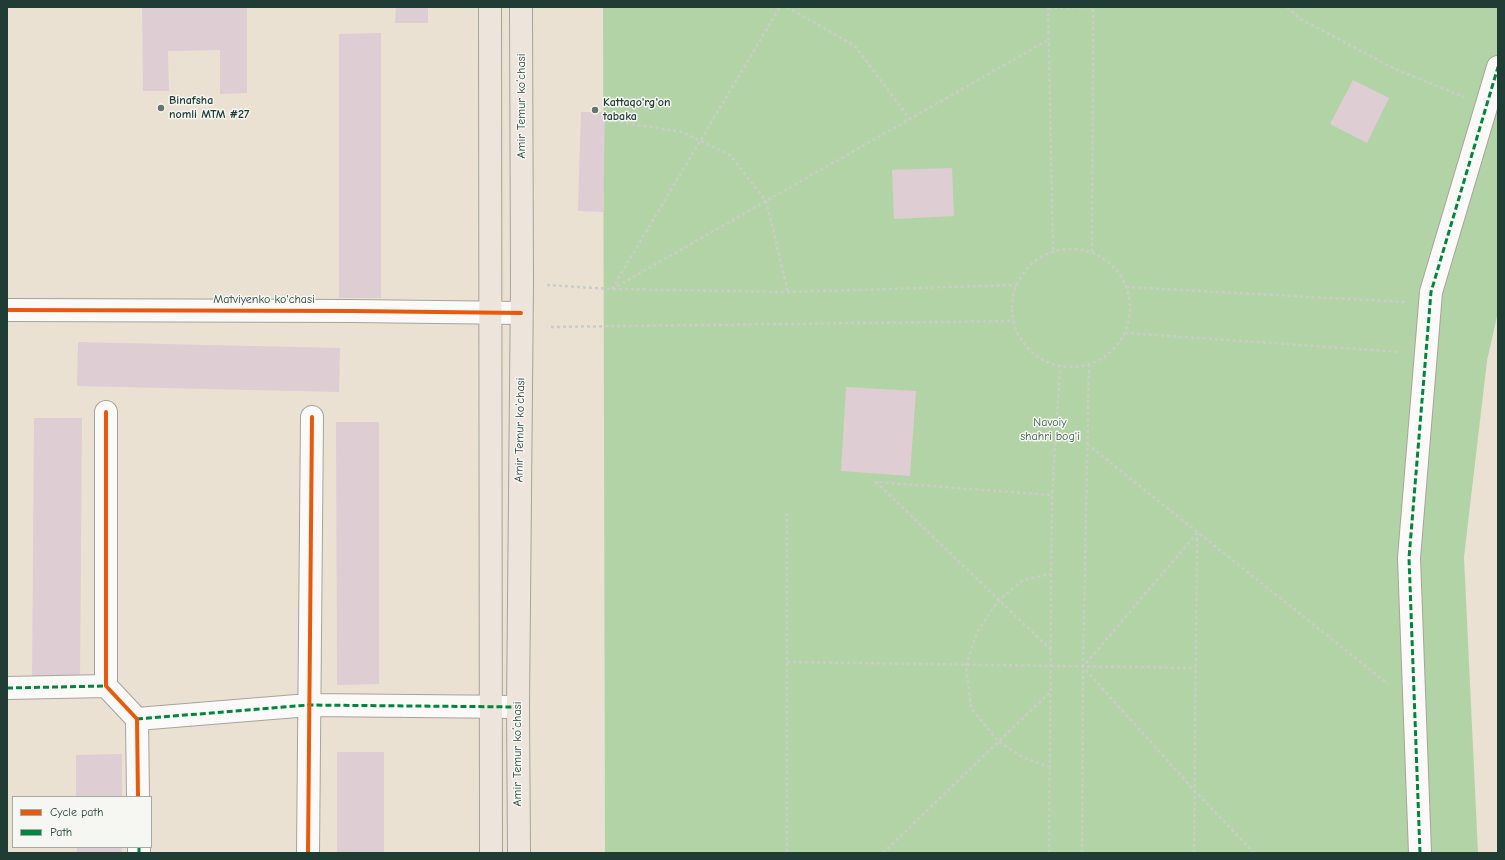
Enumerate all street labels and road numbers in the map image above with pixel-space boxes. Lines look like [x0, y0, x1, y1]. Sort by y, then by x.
street label: Amir Temur ko‘chasi [515, 54, 529, 158]
street label: Matviyenko ko'chasi [213, 293, 315, 307]
street label: Amir Temur ko‘chasi [512, 377, 528, 483]
street label: Amir Temur ko‘chasi [511, 702, 525, 806]

